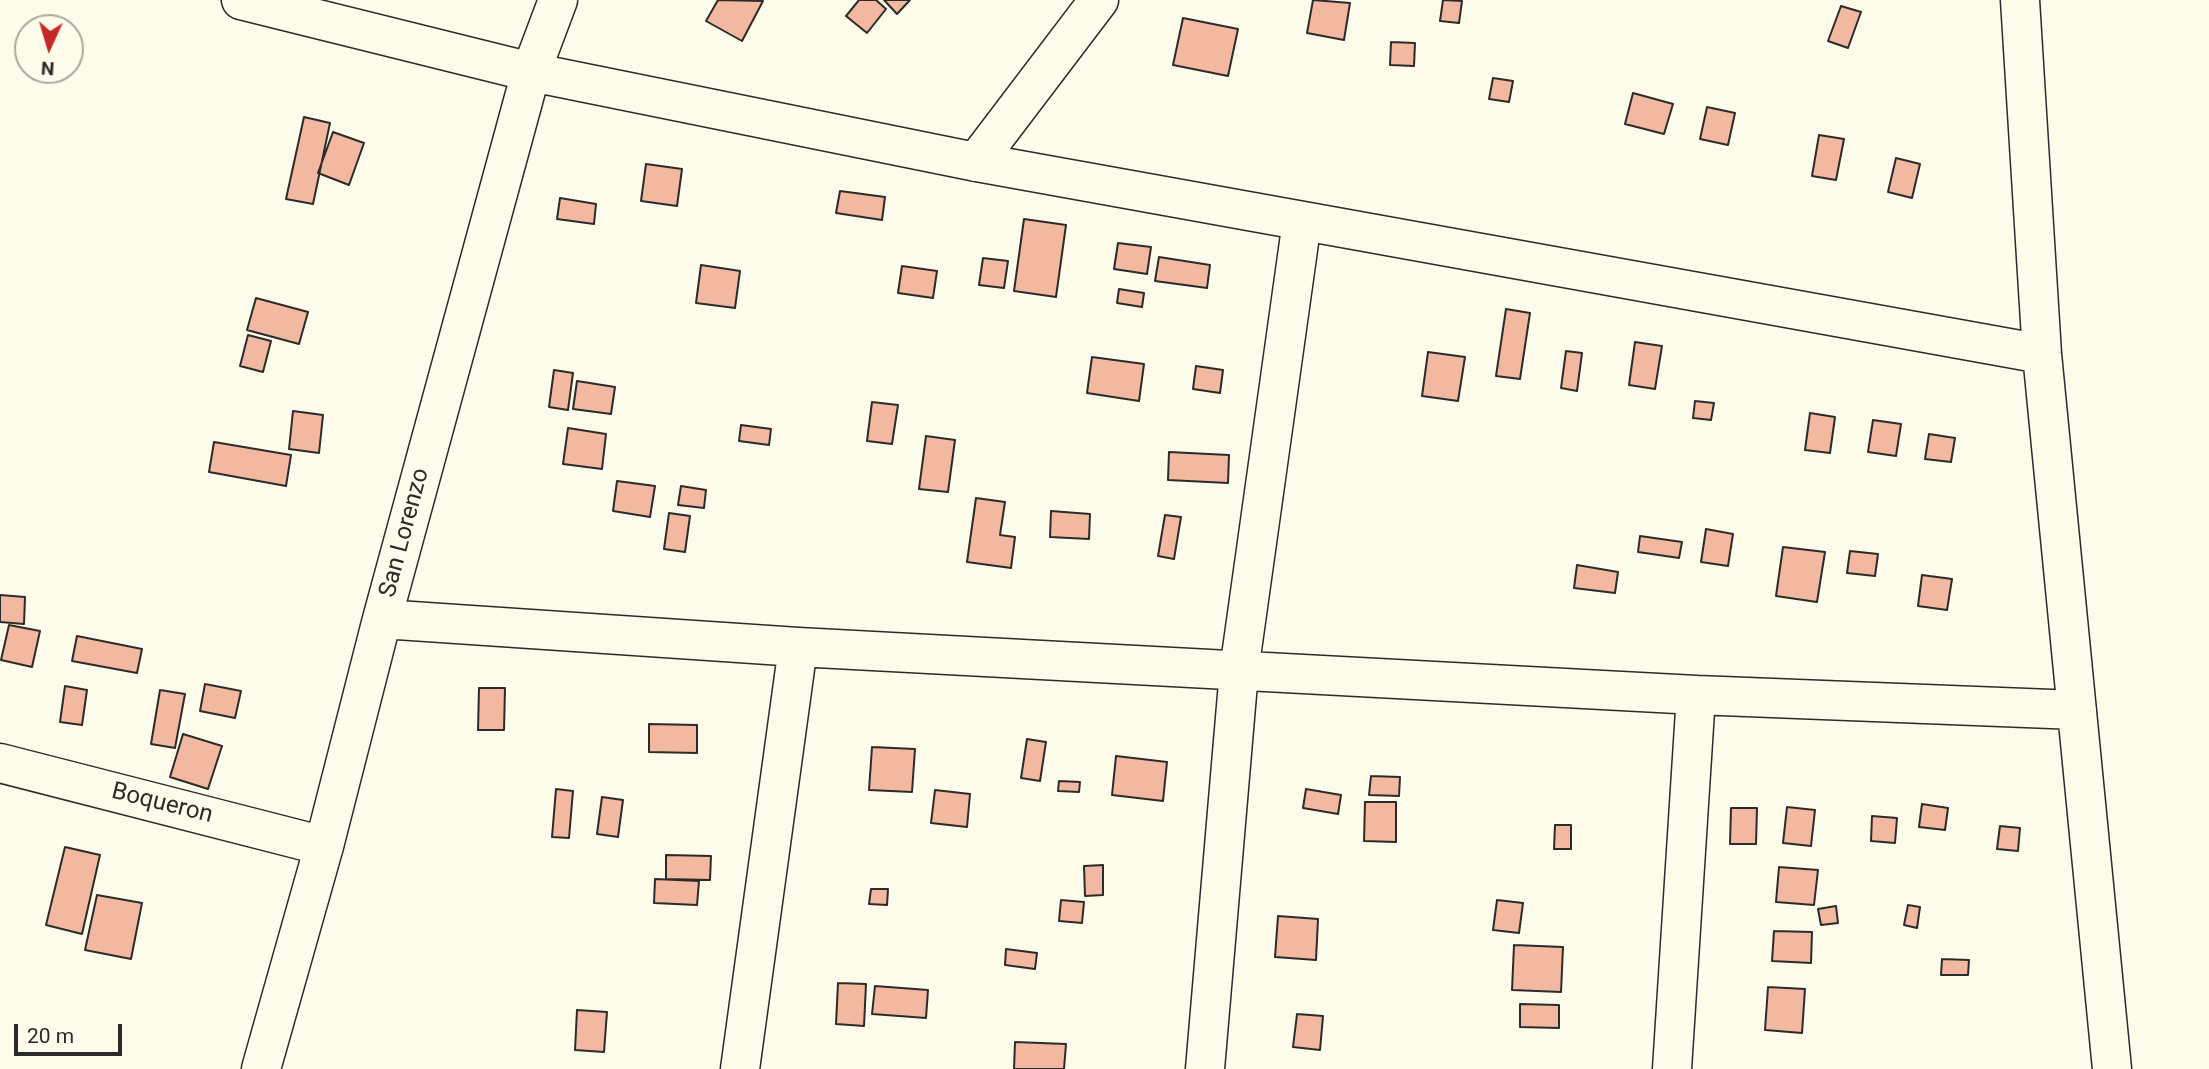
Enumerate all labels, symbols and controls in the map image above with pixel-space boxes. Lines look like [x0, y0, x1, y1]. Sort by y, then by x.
north arrow [14, 14, 84, 84]
text: N [40, 57, 55, 80]
street label: San Lorenzo [374, 465, 436, 601]
street label: Boqueron [109, 778, 215, 830]
scale bar [18, 1010, 126, 1054]
text: 20 m [27, 1024, 74, 1048]

